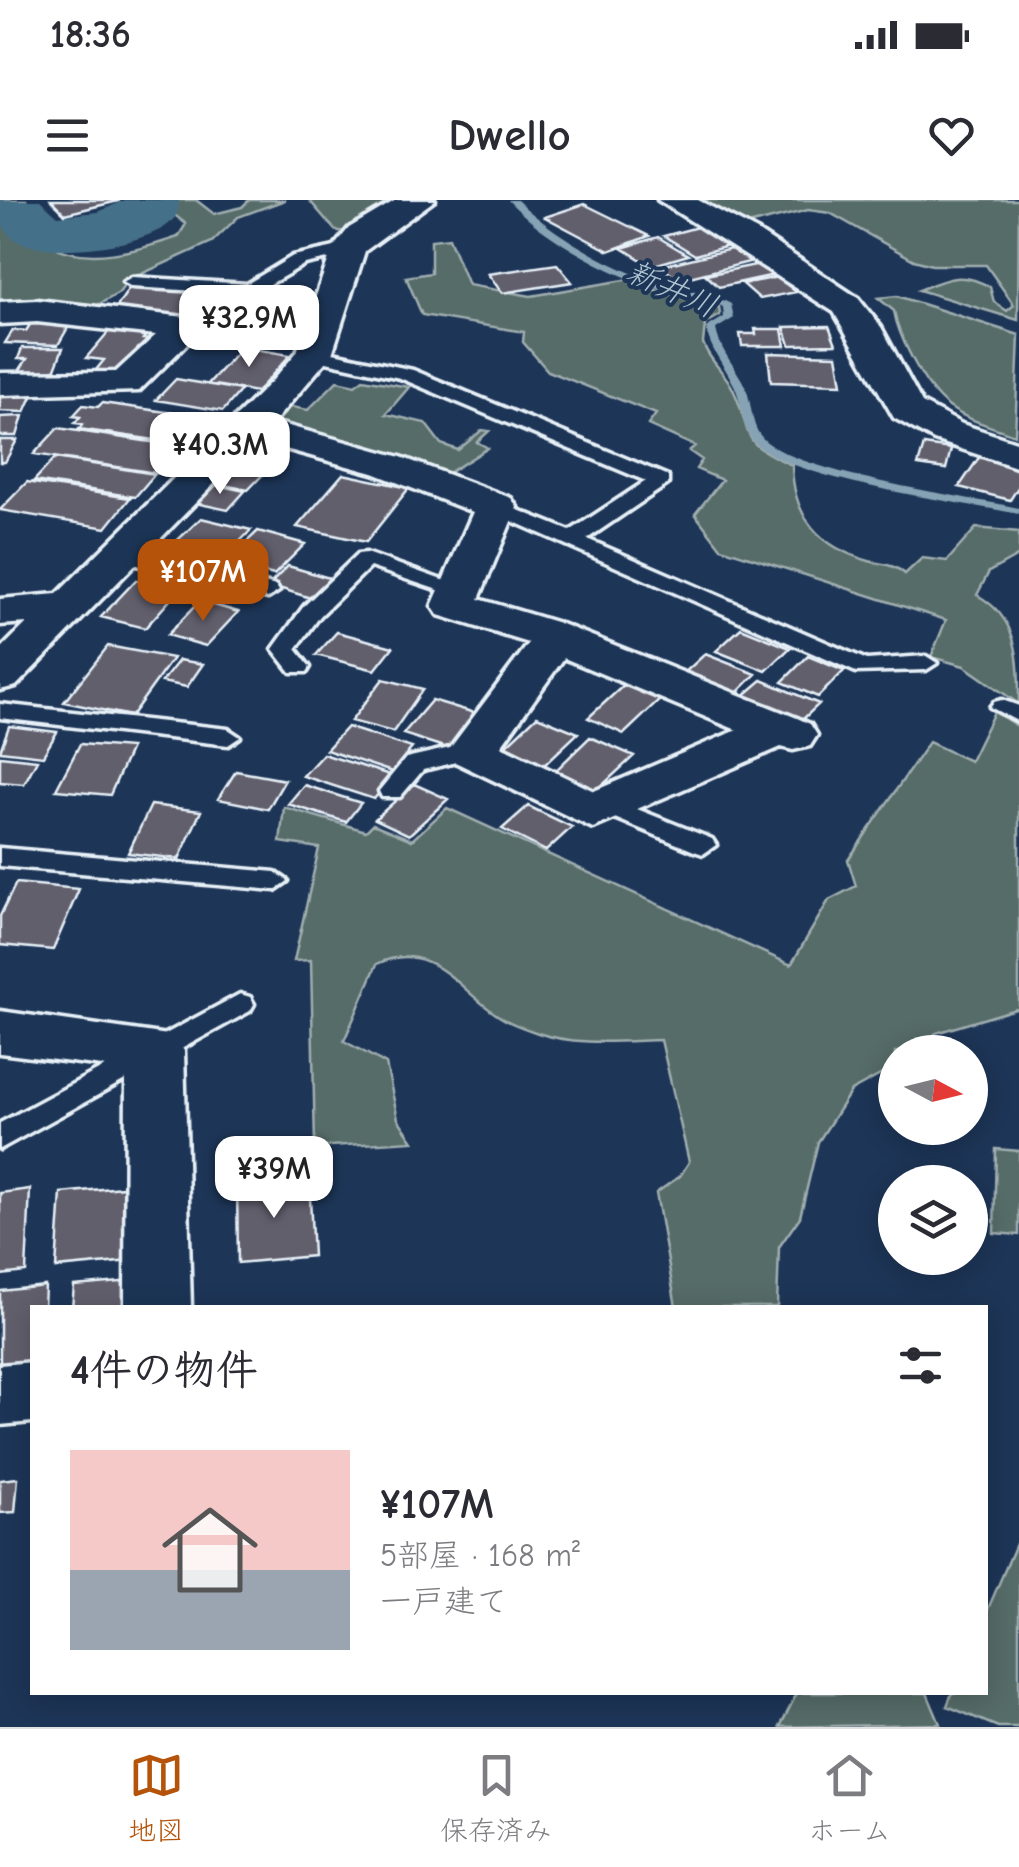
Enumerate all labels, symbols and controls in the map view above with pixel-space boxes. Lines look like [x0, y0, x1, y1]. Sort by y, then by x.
text: 18:36 [50, 13, 131, 57]
icon: menu [40, 108, 95, 163]
icon: heart [924, 108, 979, 163]
text: Dwello [448, 109, 571, 161]
water label: 新井川 [621, 253, 723, 325]
pin: ¥32.9M [168, 285, 330, 370]
text: ¥32.9M [201, 299, 297, 336]
pin: ¥40.3M [139, 412, 301, 497]
text: ¥40.3M [172, 426, 268, 463]
pin: ¥107M [133, 539, 273, 624]
text: ¥107M [160, 553, 246, 590]
north arrow [878, 1035, 988, 1145]
map controls [878, 1035, 988, 1275]
pin: ¥39M [215, 1136, 333, 1221]
text: ¥39M [237, 1150, 311, 1187]
button: layers [878, 1165, 988, 1275]
icon: filters [893, 1338, 948, 1393]
text: 4件の物件 [70, 1346, 258, 1395]
text: ¥107M [380, 1480, 494, 1529]
icon: home [150, 1490, 270, 1610]
text: 5部屋 · 168 m² [380, 1537, 580, 1574]
text: 一戸建て [380, 1583, 508, 1620]
tab: 地図 [128, 1748, 184, 1848]
tab: 保存済み [440, 1748, 552, 1848]
tab: ホーム [808, 1748, 891, 1848]

